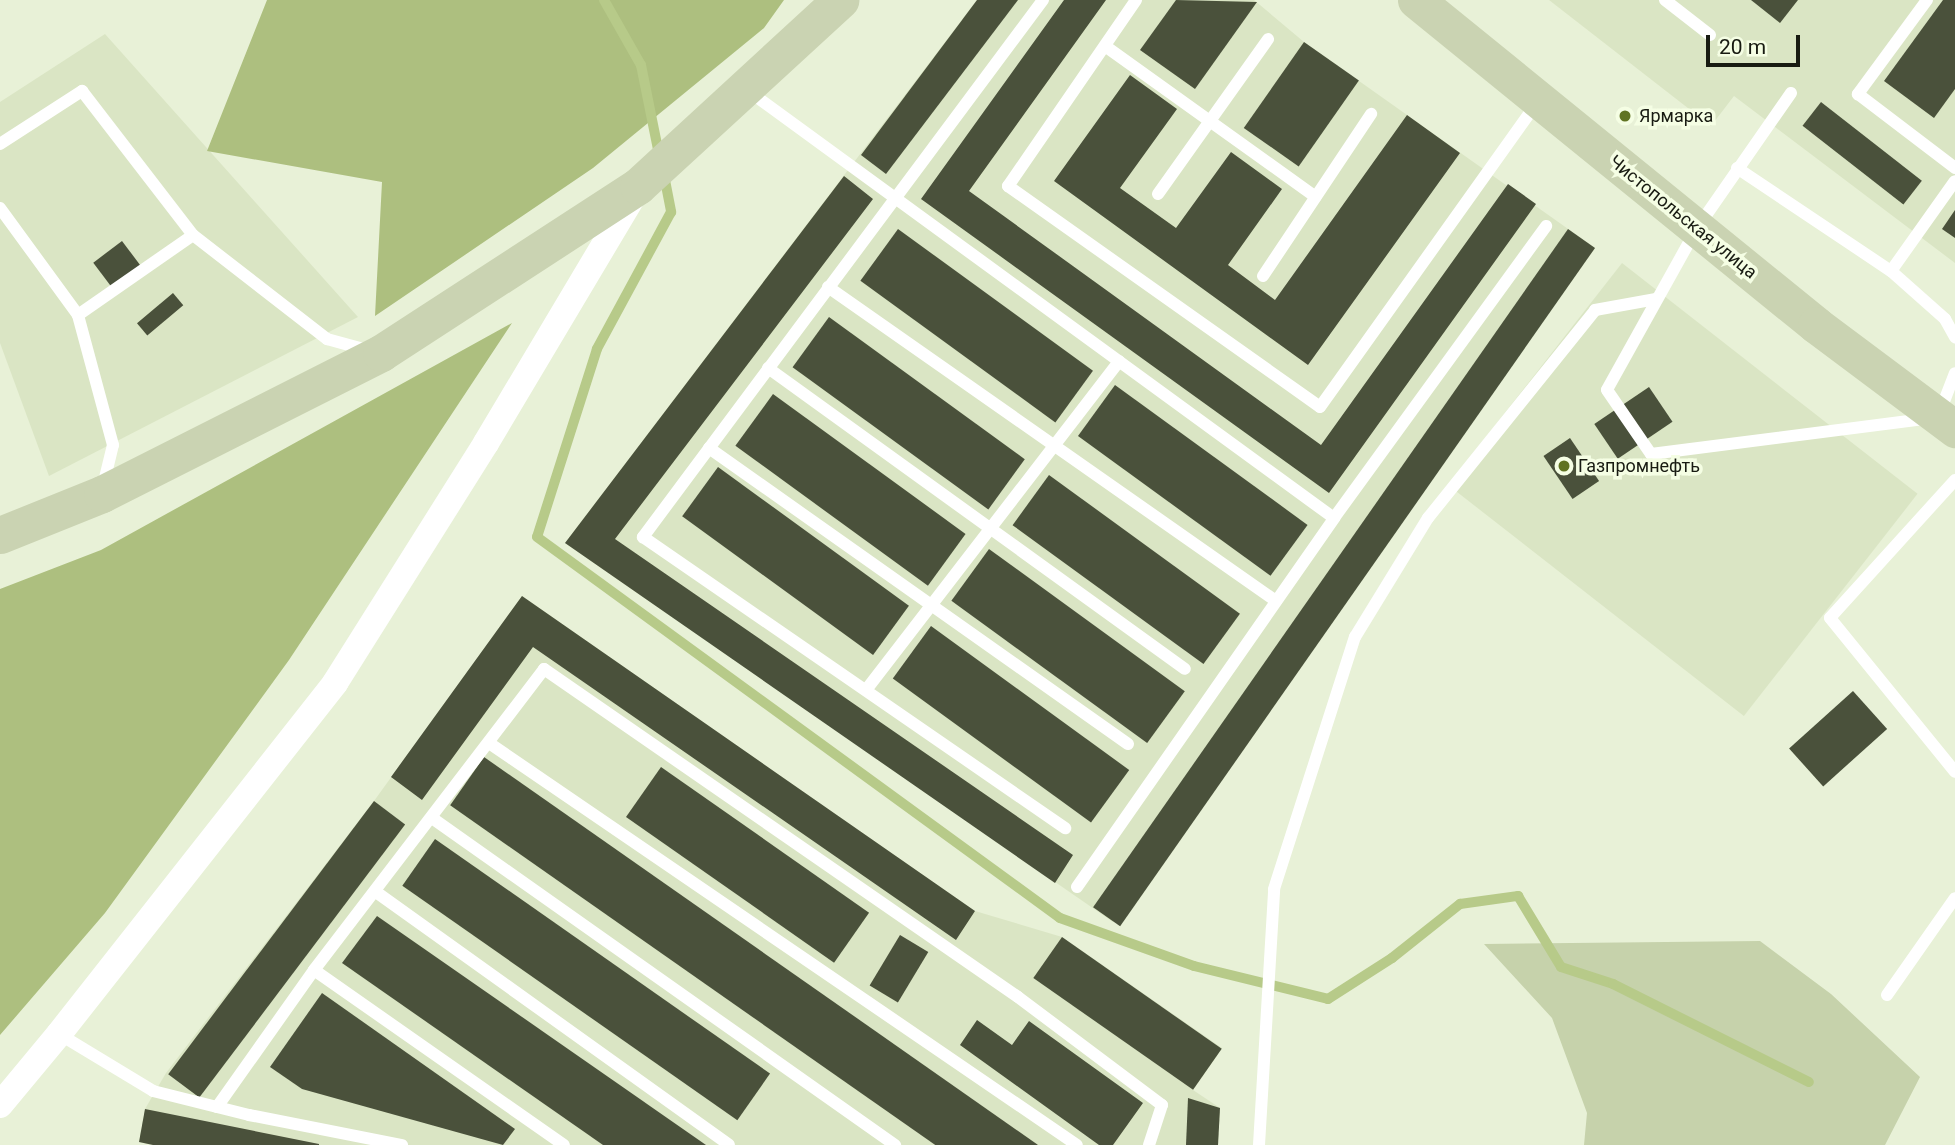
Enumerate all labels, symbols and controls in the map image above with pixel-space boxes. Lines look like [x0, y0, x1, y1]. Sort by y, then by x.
scale bar [1710, 21, 1804, 65]
text: 20 m [1719, 35, 1766, 59]
place label: Ярмарка [1639, 105, 1713, 127]
marker: Ярмарка [1617, 108, 1633, 124]
street label: Чистопольская улица [1605, 151, 1761, 283]
place label: Газпромнефть [1578, 455, 1700, 477]
marker: Газпромнефть [1556, 458, 1572, 474]

